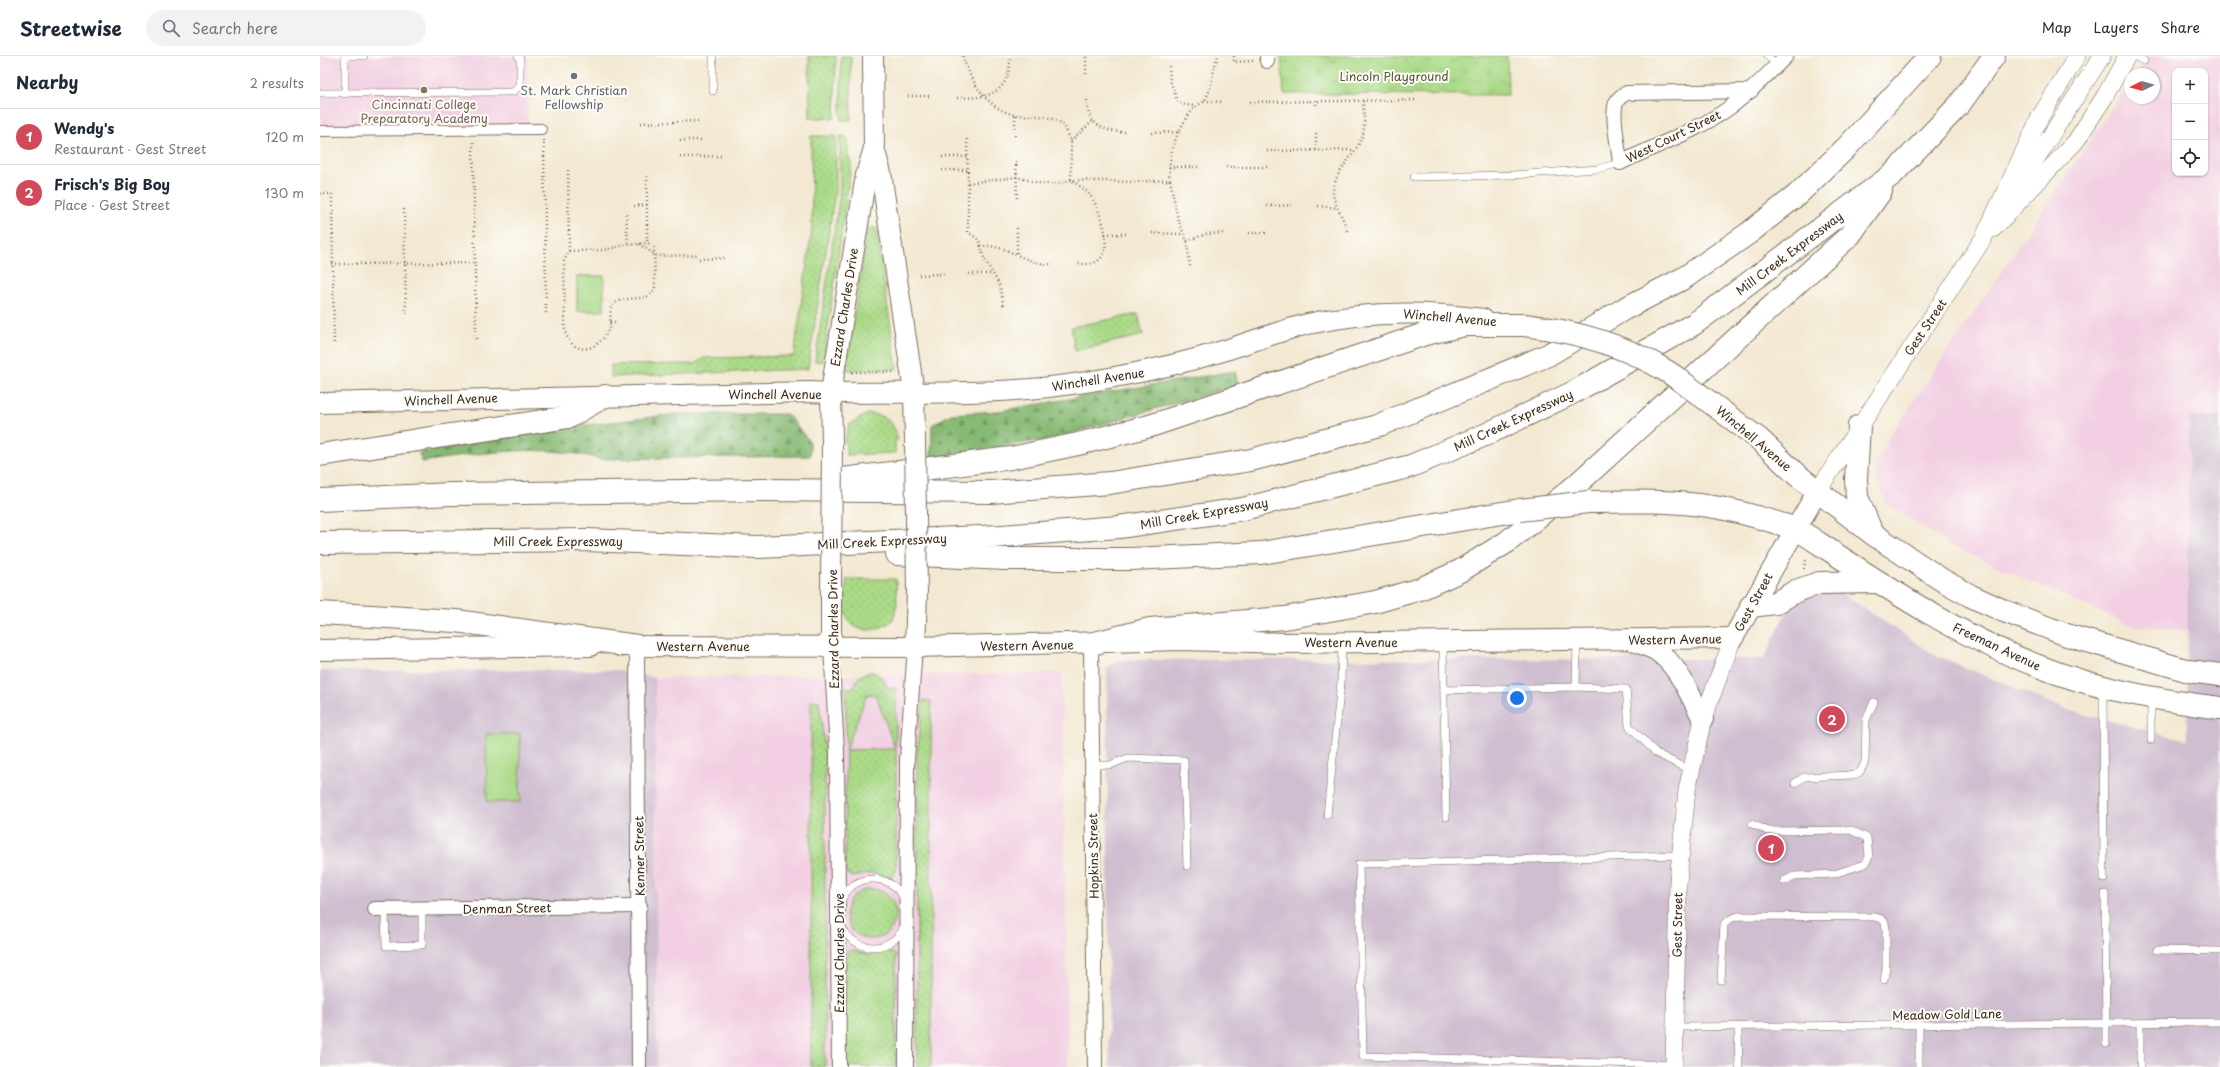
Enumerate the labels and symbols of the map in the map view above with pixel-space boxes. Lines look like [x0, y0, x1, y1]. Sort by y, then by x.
park label: Lincoln Playground [1339, 67, 1449, 85]
north arrow [2124, 68, 2160, 104]
marker: St. Mark Christian Fellowship [569, 71, 579, 81]
place label: St. Mark Christian Fellowship [521, 81, 627, 113]
marker: Cincinnati College Preparatory Academy [419, 85, 429, 95]
place label: Cincinnati College Preparatory Academy [360, 95, 488, 127]
street label: West Court Street [1622, 105, 1724, 167]
street label: Mill Creek Expressway [1732, 207, 1846, 299]
street label: Ezzard Charles Drive [826, 246, 862, 368]
street label: Gest Street [1899, 295, 1951, 359]
street label: Winchell Avenue [1403, 304, 1498, 330]
street label: Winchell Avenue [1050, 363, 1146, 395]
street label: Mill Creek Expressway [1451, 384, 1575, 456]
street label: Winchell Avenue [728, 385, 822, 403]
street label: Winchell Avenue [404, 388, 499, 410]
street label: Winchell Avenue [1712, 401, 1796, 475]
street label: Mill Creek Expressway [1139, 493, 1269, 533]
street label: Mill Creek Expressway [817, 529, 947, 553]
street label: Mill Creek Expressway [493, 532, 623, 550]
street label: Ezzard Charles Drive [823, 569, 843, 689]
street label: Gest Street [1729, 569, 1777, 635]
street label: Freeman Avenue [1950, 618, 2044, 674]
street label: Western Avenue [1628, 629, 1722, 649]
street label: Western Avenue [1304, 633, 1398, 651]
street label: Western Avenue [980, 635, 1074, 655]
street label: Western Avenue [656, 637, 750, 655]
your location [1507, 688, 1527, 708]
pin: 2 [1819, 704, 1845, 734]
street label: Hopkins Street [1083, 813, 1103, 899]
street label: Kenner Street [629, 816, 649, 896]
pin: 1 [1758, 833, 1784, 863]
street label: Gest Street [1667, 892, 1687, 958]
street label: Ezzard Charles Drive [830, 893, 848, 1013]
street label: Denman Street [463, 898, 551, 918]
street label: Meadow Gold Lane [1892, 1004, 2002, 1024]

